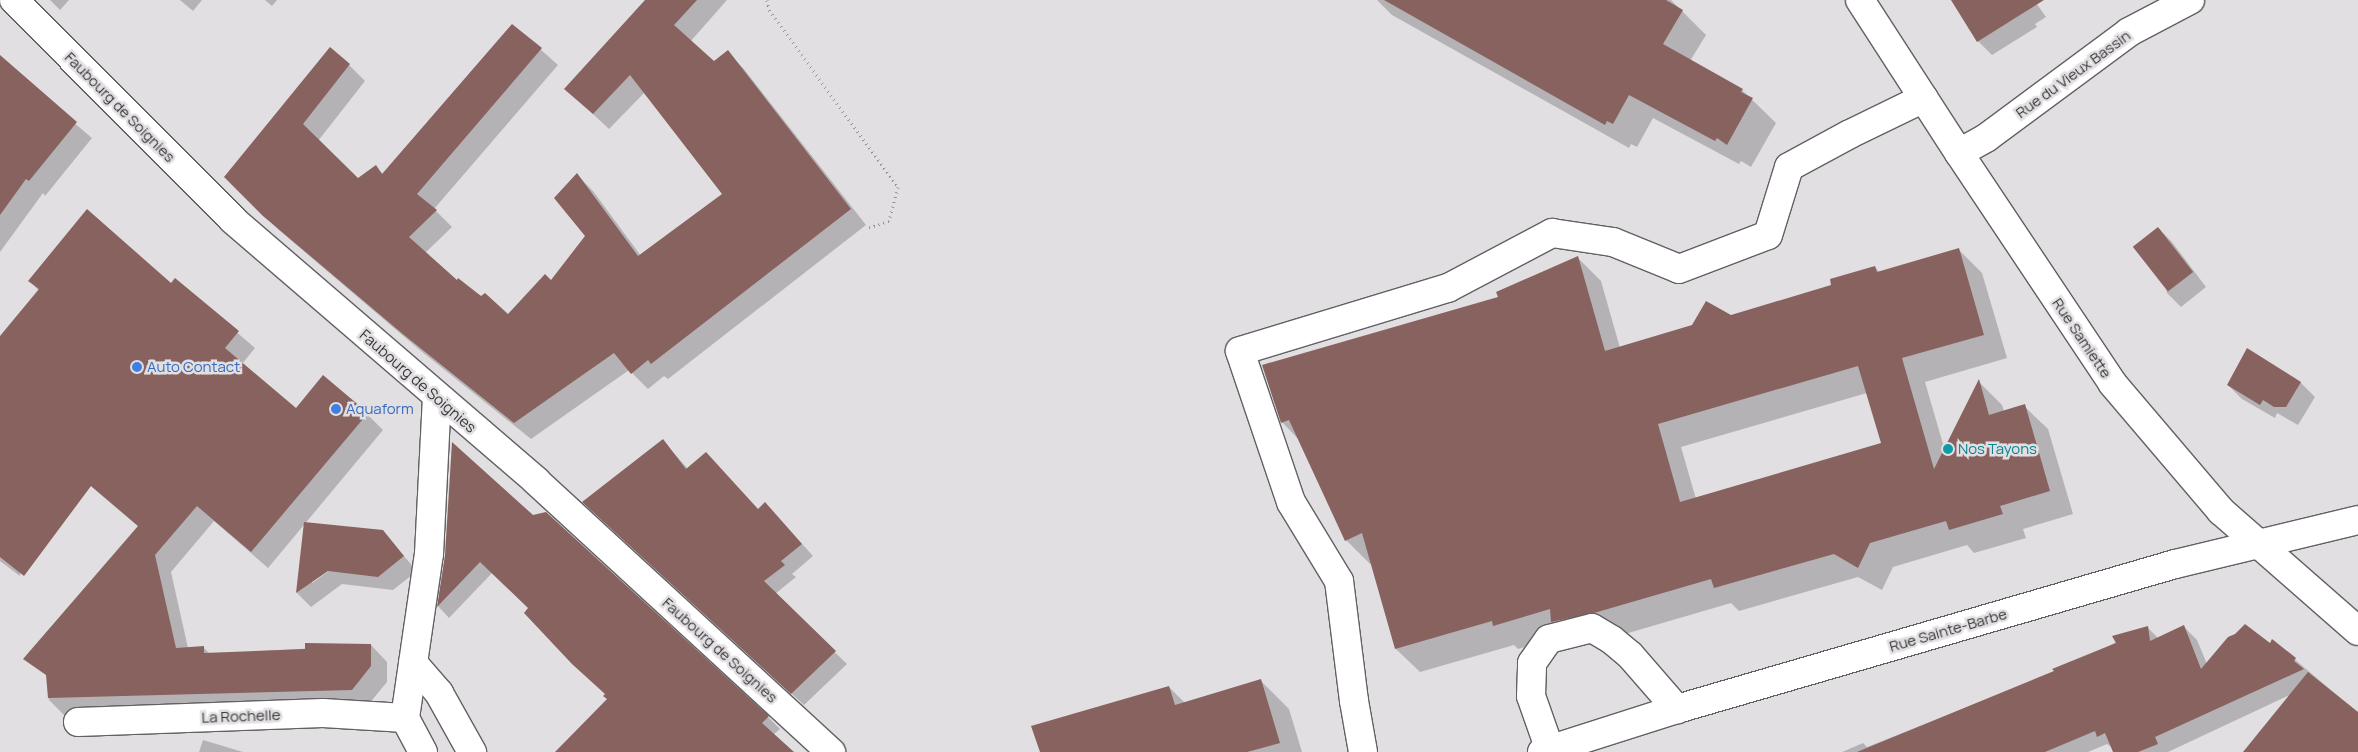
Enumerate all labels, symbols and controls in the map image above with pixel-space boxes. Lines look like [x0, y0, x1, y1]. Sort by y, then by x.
street label: Rue du Vieux Bassin [2012, 26, 2134, 122]
street label: Faubourg de Soignies [61, 48, 179, 166]
street label: Rue Samiette [2049, 295, 2115, 381]
street label: Faubourg de Soignies [356, 326, 480, 436]
place label: Auto Contact [147, 358, 240, 376]
marker: Auto Contact [131, 361, 143, 373]
place label: Aquaform [346, 400, 414, 418]
marker: Aquaform [330, 403, 342, 415]
place label: Nos Tayons [1958, 440, 2037, 458]
marker: Nos Tayons [1942, 443, 1954, 455]
street label: Faubourg de Soignies [659, 594, 781, 706]
street label: Rue Sainte-Barbe [1887, 605, 2009, 655]
street label: La Rochelle [201, 706, 281, 726]

